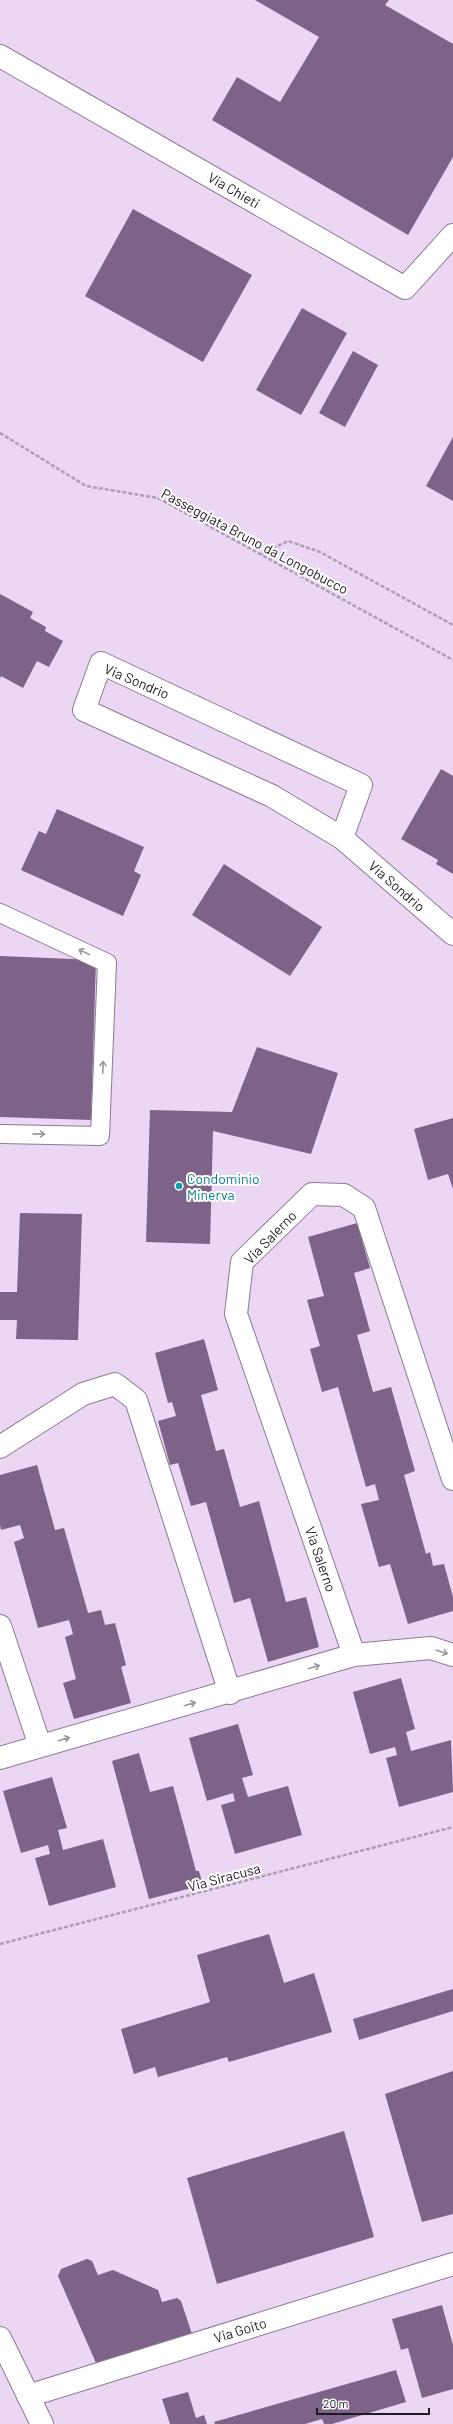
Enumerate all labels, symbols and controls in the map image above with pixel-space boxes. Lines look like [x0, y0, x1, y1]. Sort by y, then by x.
street label: Via Chieti [205, 168, 263, 212]
street label: Passeggiata Bruno da Longobucco [159, 484, 351, 598]
street label: Via Sondrio [102, 660, 172, 702]
street label: Via Sondrio [365, 857, 429, 915]
one-way arrow [78, 948, 90, 955]
one-way arrow [99, 1061, 107, 1074]
one-way arrow [32, 1131, 45, 1138]
place label: Condominio Minerva [187, 1170, 260, 1203]
marker: Condominio Minerva [174, 1181, 184, 1191]
street label: Via Salerno [240, 1207, 300, 1267]
street label: Via Salerno [302, 1524, 340, 1594]
one-way arrow [435, 1648, 447, 1656]
one-way arrow [308, 1663, 321, 1670]
one-way arrow [183, 1700, 196, 1707]
one-way arrow [58, 1735, 71, 1742]
street label: Via Siracusa [186, 1859, 262, 1895]
street label: Via Goito [212, 2314, 268, 2346]
scale bar [317, 2390, 429, 2416]
text: 20 m [323, 2396, 349, 2410]

